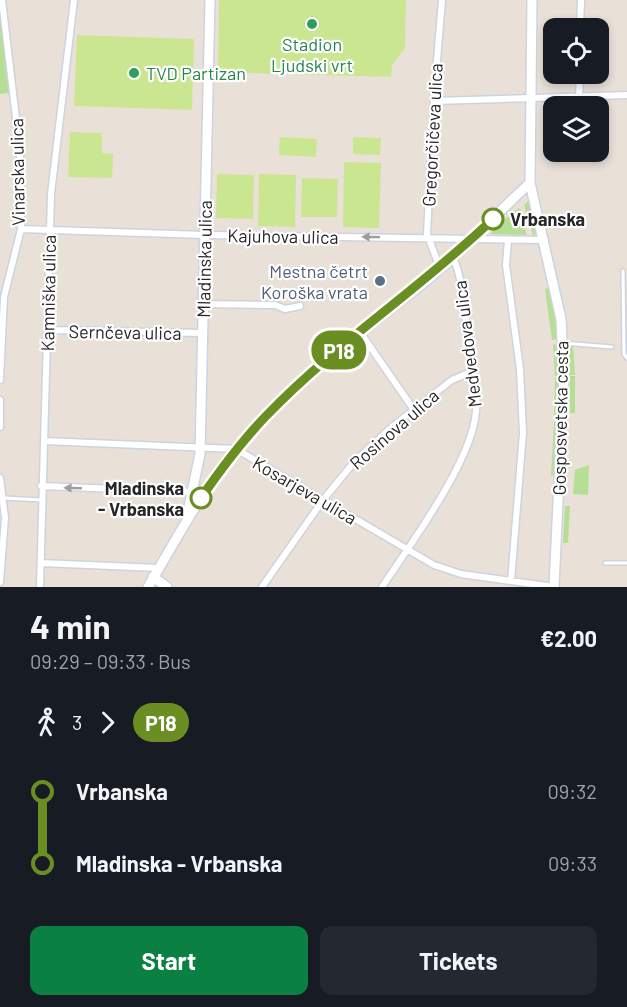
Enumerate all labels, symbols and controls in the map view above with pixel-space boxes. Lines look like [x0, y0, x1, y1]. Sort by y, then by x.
marker: Stadion Ljudski vrt [305, 17, 319, 31]
map controls [543, 18, 609, 162]
button: locate [543, 18, 609, 84]
place label: Stadion Ljudski vrt [271, 33, 353, 76]
place label: TVD Partizan [146, 62, 246, 84]
street label: Gregorčičeva ulica [417, 63, 447, 207]
marker: TVD Partizan [127, 66, 141, 80]
button: layers [543, 96, 609, 162]
street label: Vinarska ulica [5, 118, 29, 226]
street label: Mladinska ulica [192, 200, 216, 318]
marker: Vrbanska [482, 208, 504, 230]
place label: Vrbanska [510, 208, 585, 230]
street label: Kajuhova ulica [227, 224, 339, 248]
one-way arrow [361, 232, 380, 242]
street label: Kamniška ulica [36, 234, 60, 352]
place label: Mestna četrt Koroška vrata [261, 260, 368, 303]
marker: Mestna četrt Koroška vrata [373, 274, 387, 288]
street label: Medvedova ulica [448, 279, 486, 409]
street label: Sernčeva ulica [68, 320, 182, 344]
line badge: P18 [304, 330, 374, 370]
text: P18 [323, 338, 355, 363]
street label: Gosposvetska cesta [548, 340, 572, 496]
street label: Rosinova ulica [345, 384, 443, 474]
street label: Kosarjeva ulica [249, 451, 361, 529]
place label: Mladinska - Vrbanska [98, 477, 184, 520]
one-way arrow [63, 483, 82, 492]
marker: Mladinska - Vrbanska [190, 487, 212, 509]
text: 4 min [30, 606, 111, 646]
text: €2.00 [540, 625, 597, 651]
text: 09:29 – 09:33 · Bus [30, 649, 191, 673]
icon: walk [30, 706, 63, 739]
icon: forward [91, 706, 124, 739]
text: 3 [72, 710, 82, 734]
text: P18 [145, 710, 177, 735]
text: Vrbanska [76, 778, 168, 804]
text: 09:32 [547, 779, 597, 803]
text: Mladinska - Vrbanska [76, 850, 282, 876]
text: 09:33 [548, 851, 597, 875]
button: Start [30, 926, 308, 995]
button: Tickets [320, 926, 597, 995]

